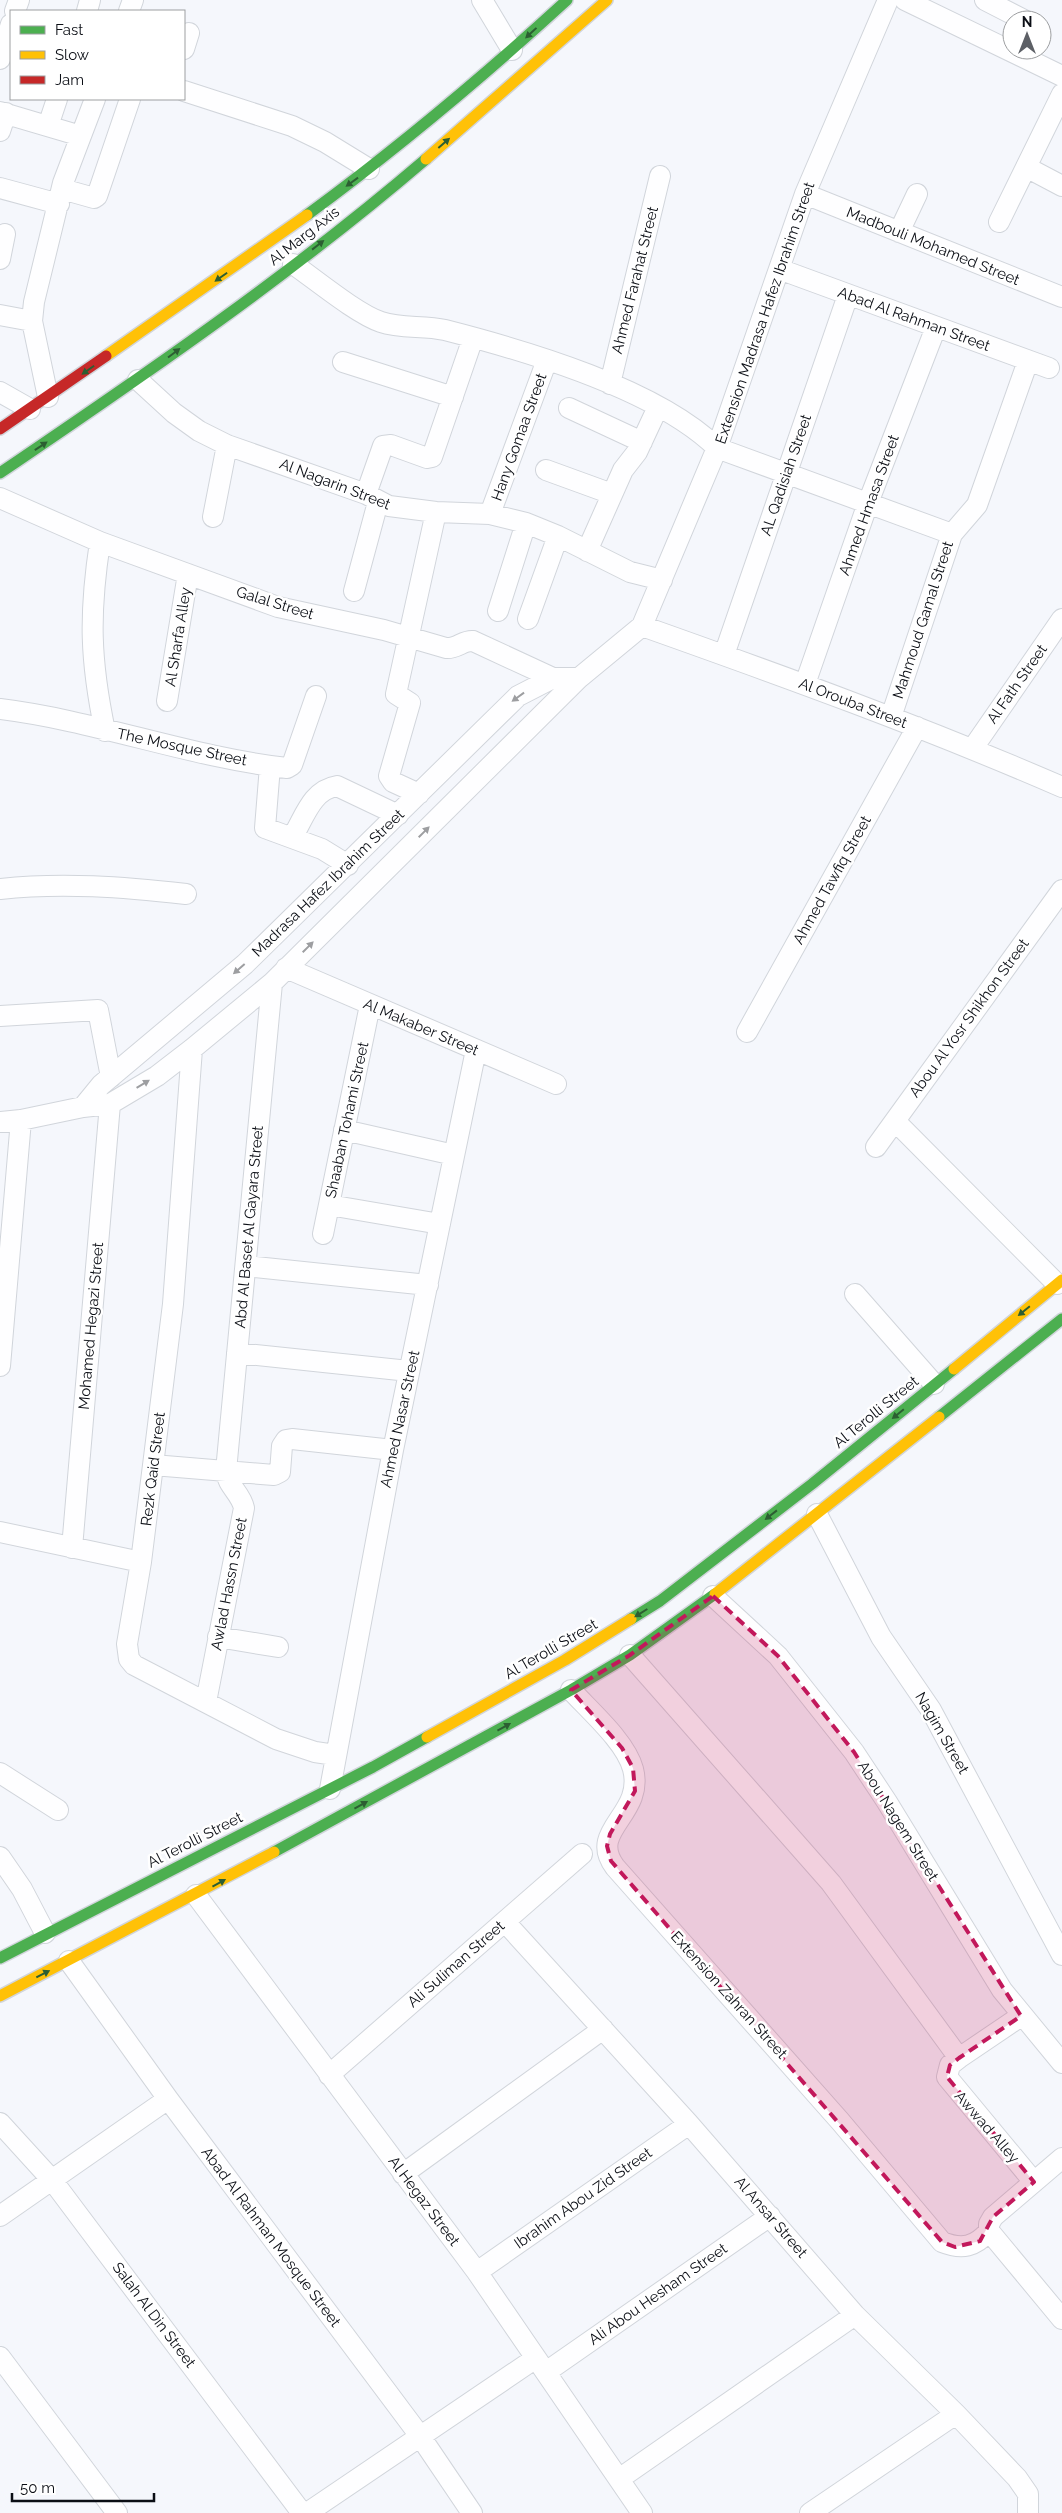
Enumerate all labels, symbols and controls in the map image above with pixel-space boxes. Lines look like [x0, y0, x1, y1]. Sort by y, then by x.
legend [10, 10, 185, 100]
north arrow [1002, 10, 1052, 60]
text: N [1022, 14, 1032, 30]
text: Fast [55, 21, 83, 39]
one-way arrow [526, 27, 538, 39]
text: Slow [55, 46, 89, 64]
text: Jam [55, 71, 84, 89]
one-way arrow [437, 137, 450, 148]
one-way arrow [346, 176, 359, 186]
street label: Extension Madrasa Hafez Ibrahim Street [712, 180, 818, 446]
street label: Al Marg Axis [265, 203, 343, 269]
street label: Madbouli Mohamed Street [844, 203, 1022, 289]
street label: Ahmed Farahat Street [608, 204, 662, 356]
one-way arrow [311, 239, 324, 250]
one-way arrow [214, 272, 228, 282]
street label: Abad Al Rahman Street [835, 283, 993, 355]
one-way arrow [167, 348, 180, 359]
one-way arrow [81, 365, 94, 375]
street label: Hany Gomaa Street [488, 371, 550, 503]
street label: AL Qadisiah Street [757, 412, 815, 538]
street label: Ahmed Hmasa Street [835, 432, 903, 578]
one-way arrow [34, 441, 47, 450]
street label: Al Nagarin Street [277, 455, 393, 513]
street label: Mahmoud Gamal Street [889, 539, 957, 701]
street label: Galal Street [234, 583, 316, 623]
street label: Al Sharfa Alley [161, 586, 195, 688]
street label: Al Fath Street [983, 641, 1051, 727]
street label: Al Orouba Street [796, 674, 910, 732]
one-way arrow [511, 692, 525, 702]
street label: The Mosque Street [116, 724, 248, 770]
street label: Madrasa Hafez Ibrahim Street [248, 805, 408, 961]
street label: Ahmed Tawfiq Street [789, 813, 875, 947]
one-way arrow [417, 826, 429, 838]
street label: Abou Al Yosr Shikhon Street [905, 935, 1033, 1101]
one-way arrow [302, 941, 314, 953]
one-way arrow [233, 963, 245, 974]
street label: Al Makaber Street [361, 995, 481, 1059]
street label: Shaaban Tohami Street [322, 1040, 372, 1200]
one-way arrow [137, 1080, 150, 1089]
street label: Abd Al Baset Al Gayara Street [231, 1125, 267, 1329]
street label: Mohamed Hegazi Street [75, 1242, 107, 1410]
one-way arrow [1018, 1306, 1031, 1317]
street label: Ahmed Nasar Street [377, 1349, 423, 1489]
street label: Al Terolli Street [830, 1372, 922, 1452]
one-way arrow [892, 1408, 905, 1419]
street label: Rezk Qaid Street [137, 1411, 169, 1527]
one-way arrow [764, 1510, 778, 1520]
street label: Awlad Hassn Street [207, 1516, 251, 1652]
one-way arrow [635, 1608, 648, 1617]
street label: Al Terolli Street [501, 1615, 601, 1683]
street label: Nagim Street [911, 1689, 973, 1777]
one-way arrow [497, 1723, 511, 1731]
street label: Abou Nagem Street [854, 1758, 942, 1884]
one-way arrow [354, 1801, 369, 1809]
street label: Al Terolli Street [144, 1808, 246, 1872]
one-way arrow [211, 1879, 226, 1887]
street label: Ali Suliman Street [404, 1917, 508, 2011]
street label: Extension Zahran Street [667, 1928, 791, 2062]
one-way arrow [36, 1970, 51, 1978]
street label: Awwad Alley [951, 2087, 1023, 2167]
street label: Abad Al Rahman Mosque Street [197, 2144, 345, 2330]
street label: Ibrahim Abou Zid Street [511, 2144, 655, 2252]
street label: Al Hegaz Street [384, 2153, 464, 2249]
street label: Al Ansar Street [731, 2173, 811, 2261]
street label: Ali Abou Hesham Street [585, 2239, 731, 2349]
street label: Salah Al Din Street [108, 2259, 200, 2371]
scale bar [12, 2470, 155, 2502]
text: 50 m [20, 2479, 55, 2497]

